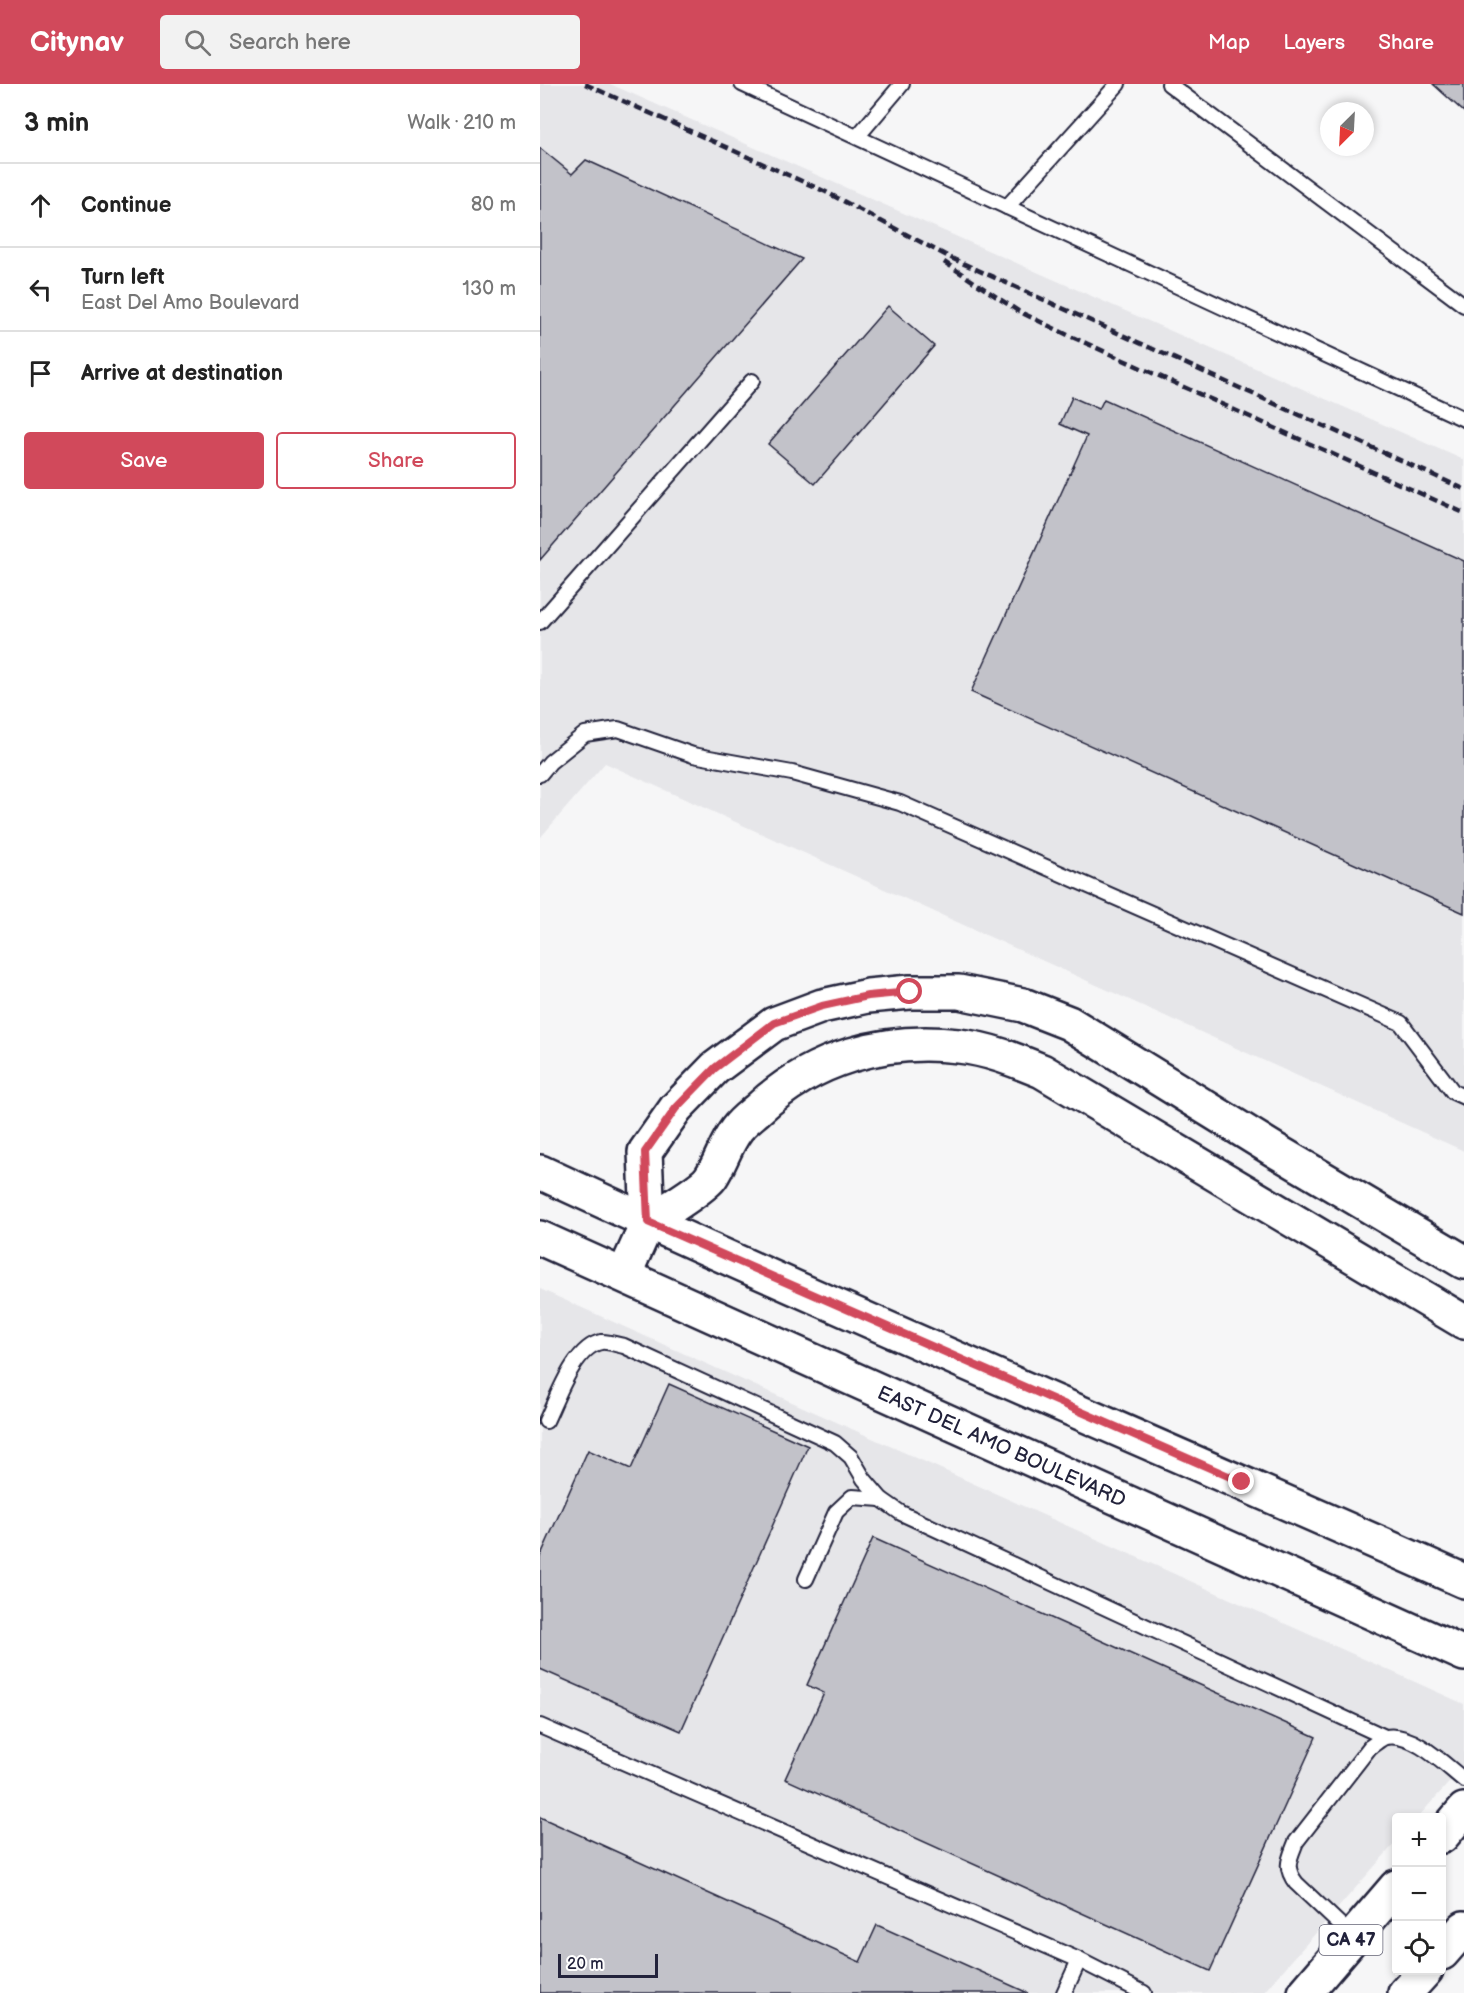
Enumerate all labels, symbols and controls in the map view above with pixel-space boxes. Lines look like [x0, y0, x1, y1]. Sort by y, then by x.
search box [160, 15, 580, 69]
text: Citynav [30, 26, 124, 59]
icon: search [181, 26, 214, 59]
text: Search here [229, 29, 351, 56]
text: Map [1208, 30, 1250, 55]
text: Layers [1283, 30, 1345, 55]
text: Share [1378, 30, 1434, 55]
north arrow [1320, 102, 1374, 156]
text: 3 min [24, 108, 89, 139]
text: Walk · 210 m [407, 111, 516, 135]
icon: ahead [24, 189, 57, 222]
text: Continue [81, 192, 171, 219]
text: 80 m [471, 193, 516, 217]
text: Turn left [81, 264, 165, 291]
icon: left [24, 273, 57, 306]
text: 130 m [462, 277, 516, 301]
text: East Del Amo Boulevard [81, 291, 300, 315]
icon: arrive [24, 357, 57, 390]
text: Arrive at destination [81, 360, 283, 387]
button: Save [24, 432, 264, 489]
button: Share [276, 432, 516, 489]
route start [896, 978, 922, 1004]
street label: EAST DEL AMO BOULEVARD [874, 1381, 1130, 1513]
route end [1228, 1468, 1254, 1494]
map controls [1392, 1813, 1446, 1975]
button: + [1392, 1813, 1446, 1867]
button: − [1392, 1867, 1446, 1921]
button: locate [1392, 1921, 1446, 1975]
road number: CA 47 [1320, 1925, 1382, 1955]
scale bar [558, 1951, 658, 1978]
text: 20 m [567, 1955, 603, 1974]

